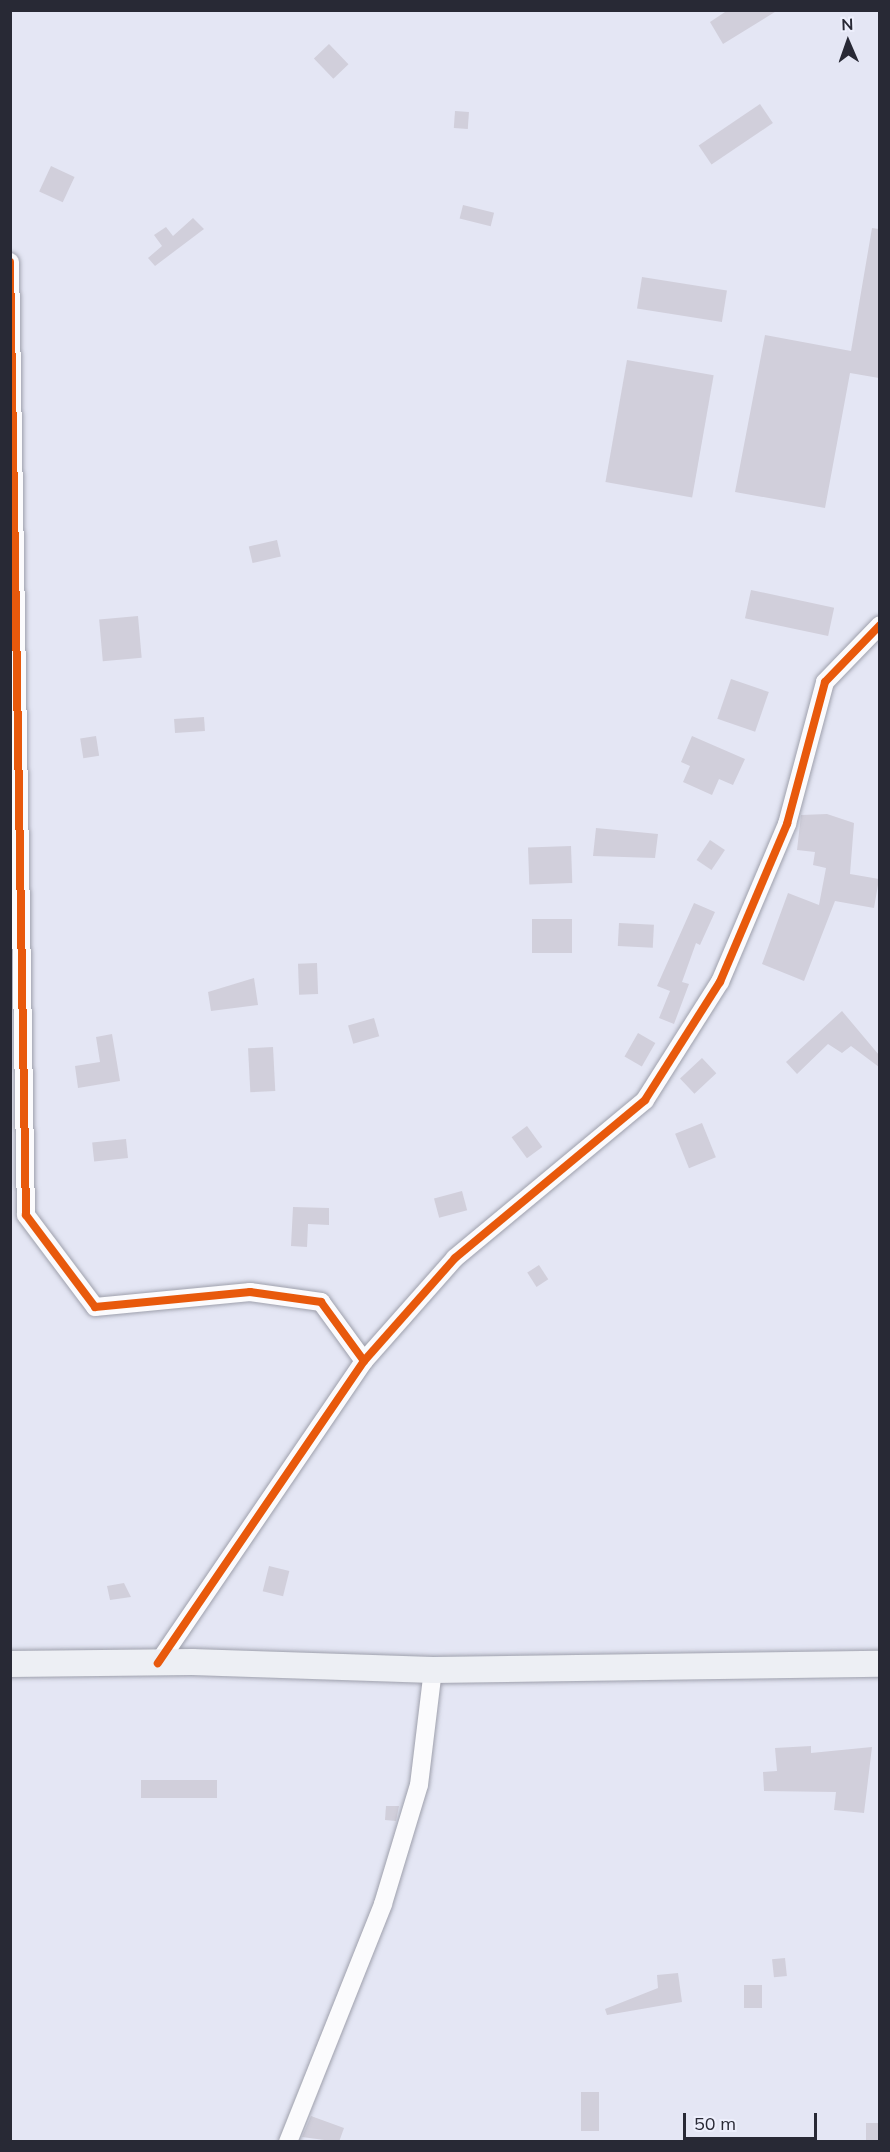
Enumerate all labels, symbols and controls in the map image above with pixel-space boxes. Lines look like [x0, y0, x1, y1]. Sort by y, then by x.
north arrow [818, 12, 878, 72]
text: N [841, 14, 854, 34]
scale bar [686, 2101, 820, 2139]
text: 50 m [694, 2112, 736, 2135]

